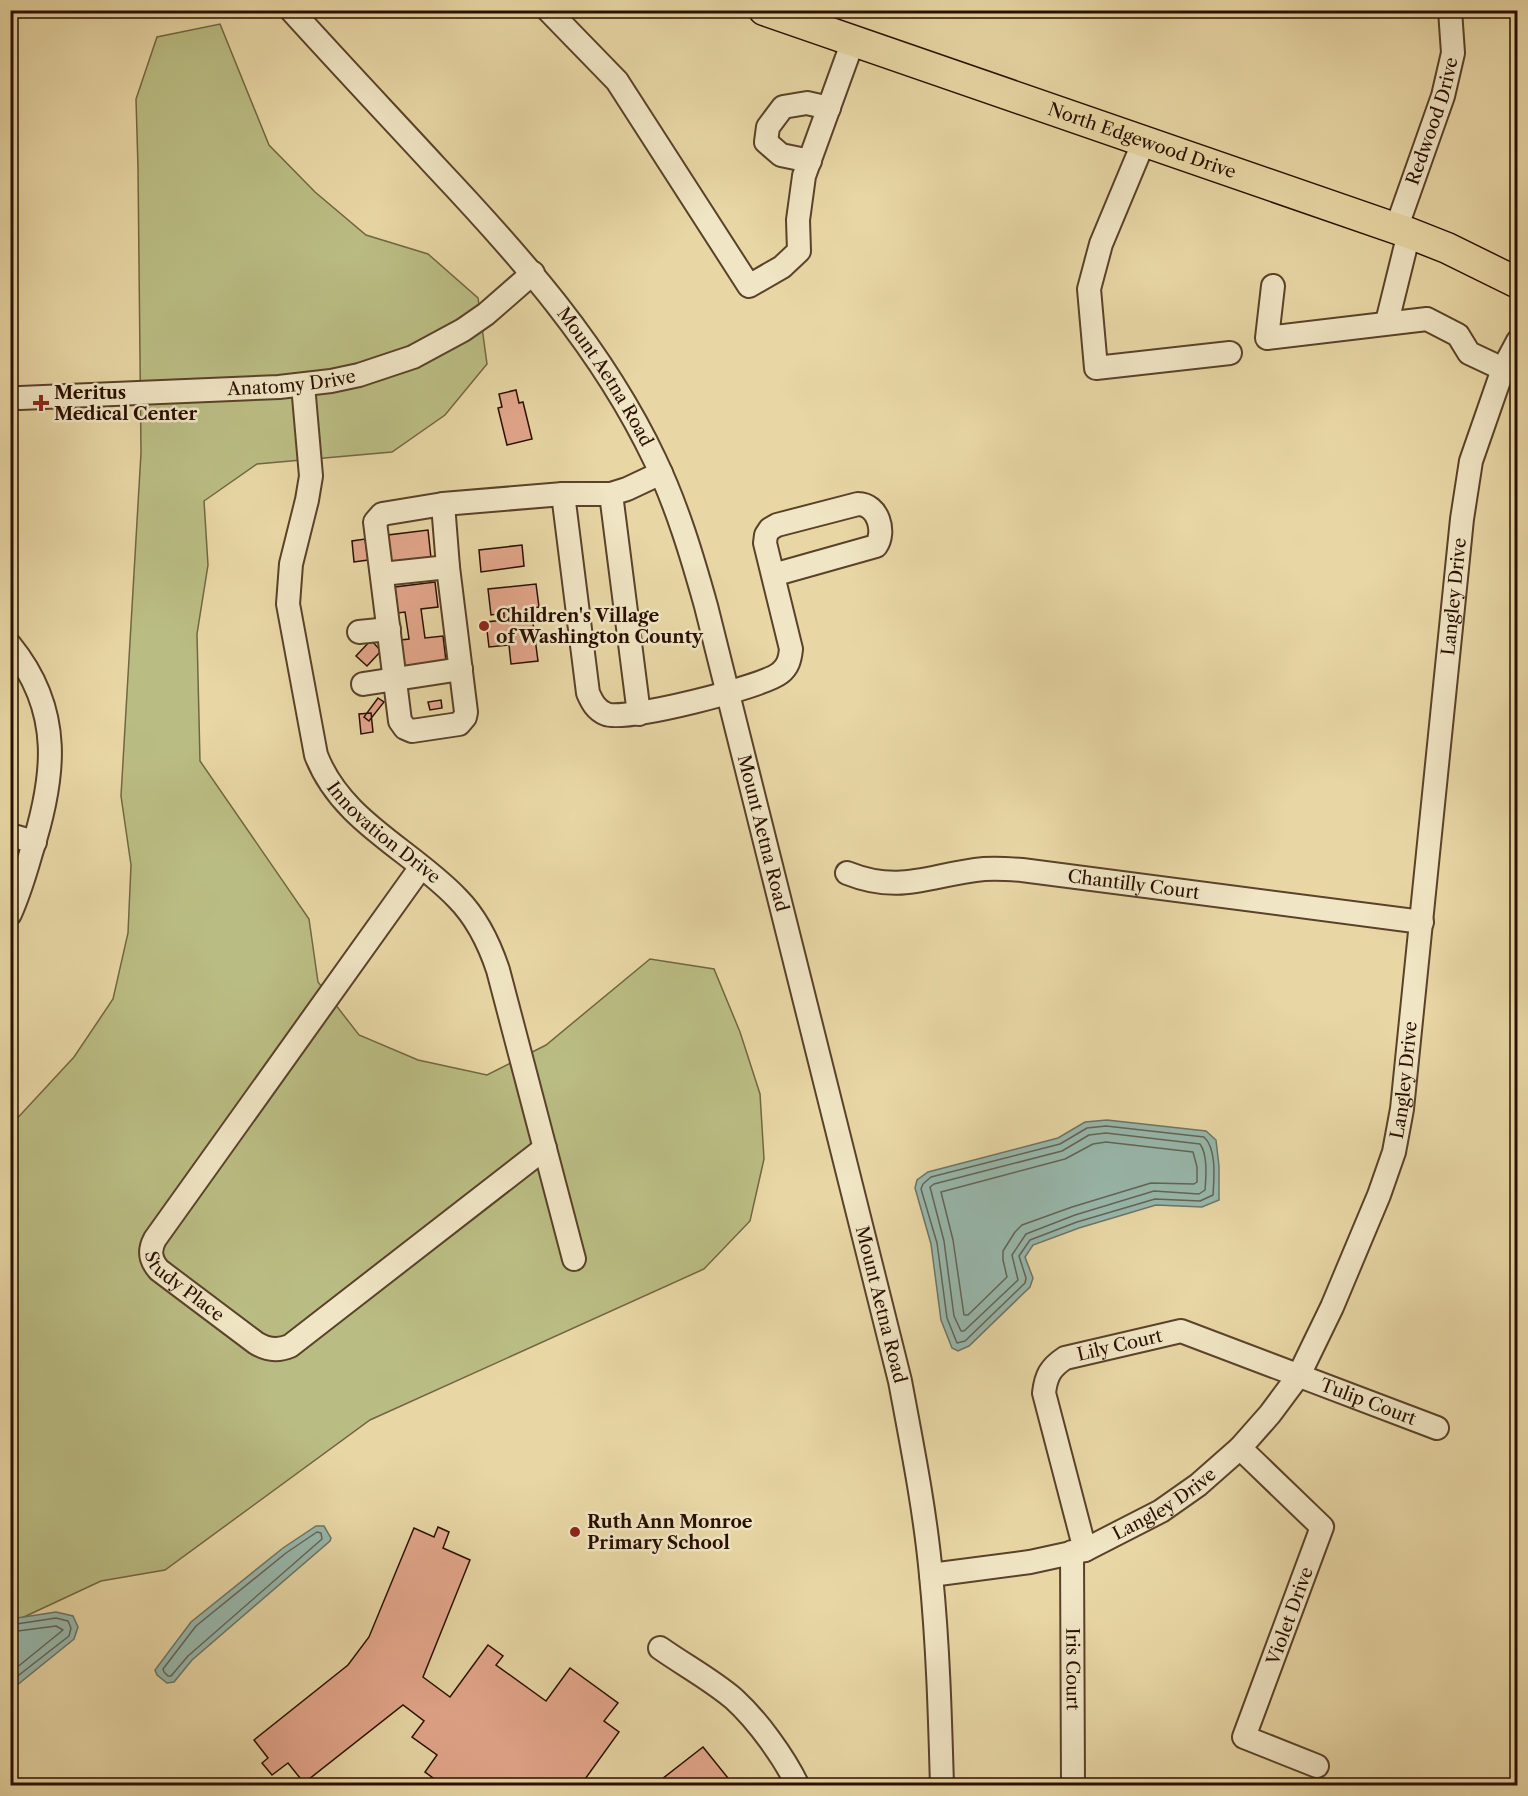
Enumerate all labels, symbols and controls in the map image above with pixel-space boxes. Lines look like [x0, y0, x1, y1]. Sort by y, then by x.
street label: Redwood Drive [1401, 55, 1463, 188]
street label: North Edgewood Drive [1045, 98, 1239, 183]
street label: Mount Aetna Road [552, 303, 658, 450]
street label: Anatomy Drive [226, 365, 358, 400]
place label: Meritus Medical Center [54, 382, 198, 425]
marker: Meritus Medical Center [32, 394, 50, 412]
street label: Langley Drive [1437, 537, 1471, 657]
place label: Children's Village of Washington County [496, 605, 704, 648]
marker: Children's Village of Washington County [477, 619, 491, 633]
street label: Mount Aetna Road [733, 752, 793, 914]
street label: Innovation Drive [322, 777, 445, 888]
street label: Chantilly Court [1066, 865, 1201, 904]
street label: Langley Drive [1386, 1020, 1422, 1141]
street label: Mount Aetna Road [851, 1224, 911, 1385]
street label: Study Place [140, 1249, 229, 1326]
street label: Lily Court [1075, 1325, 1165, 1366]
street label: Tulip Court [1317, 1374, 1420, 1430]
street label: Langley Drive [1109, 1463, 1221, 1545]
place label: Ruth Ann Monroe Primary School [587, 1511, 753, 1554]
marker: Ruth Ann Monroe Primary School [568, 1525, 582, 1539]
street label: Violet Drive [1262, 1564, 1318, 1669]
street label: Iris Court [1061, 1628, 1084, 1711]

